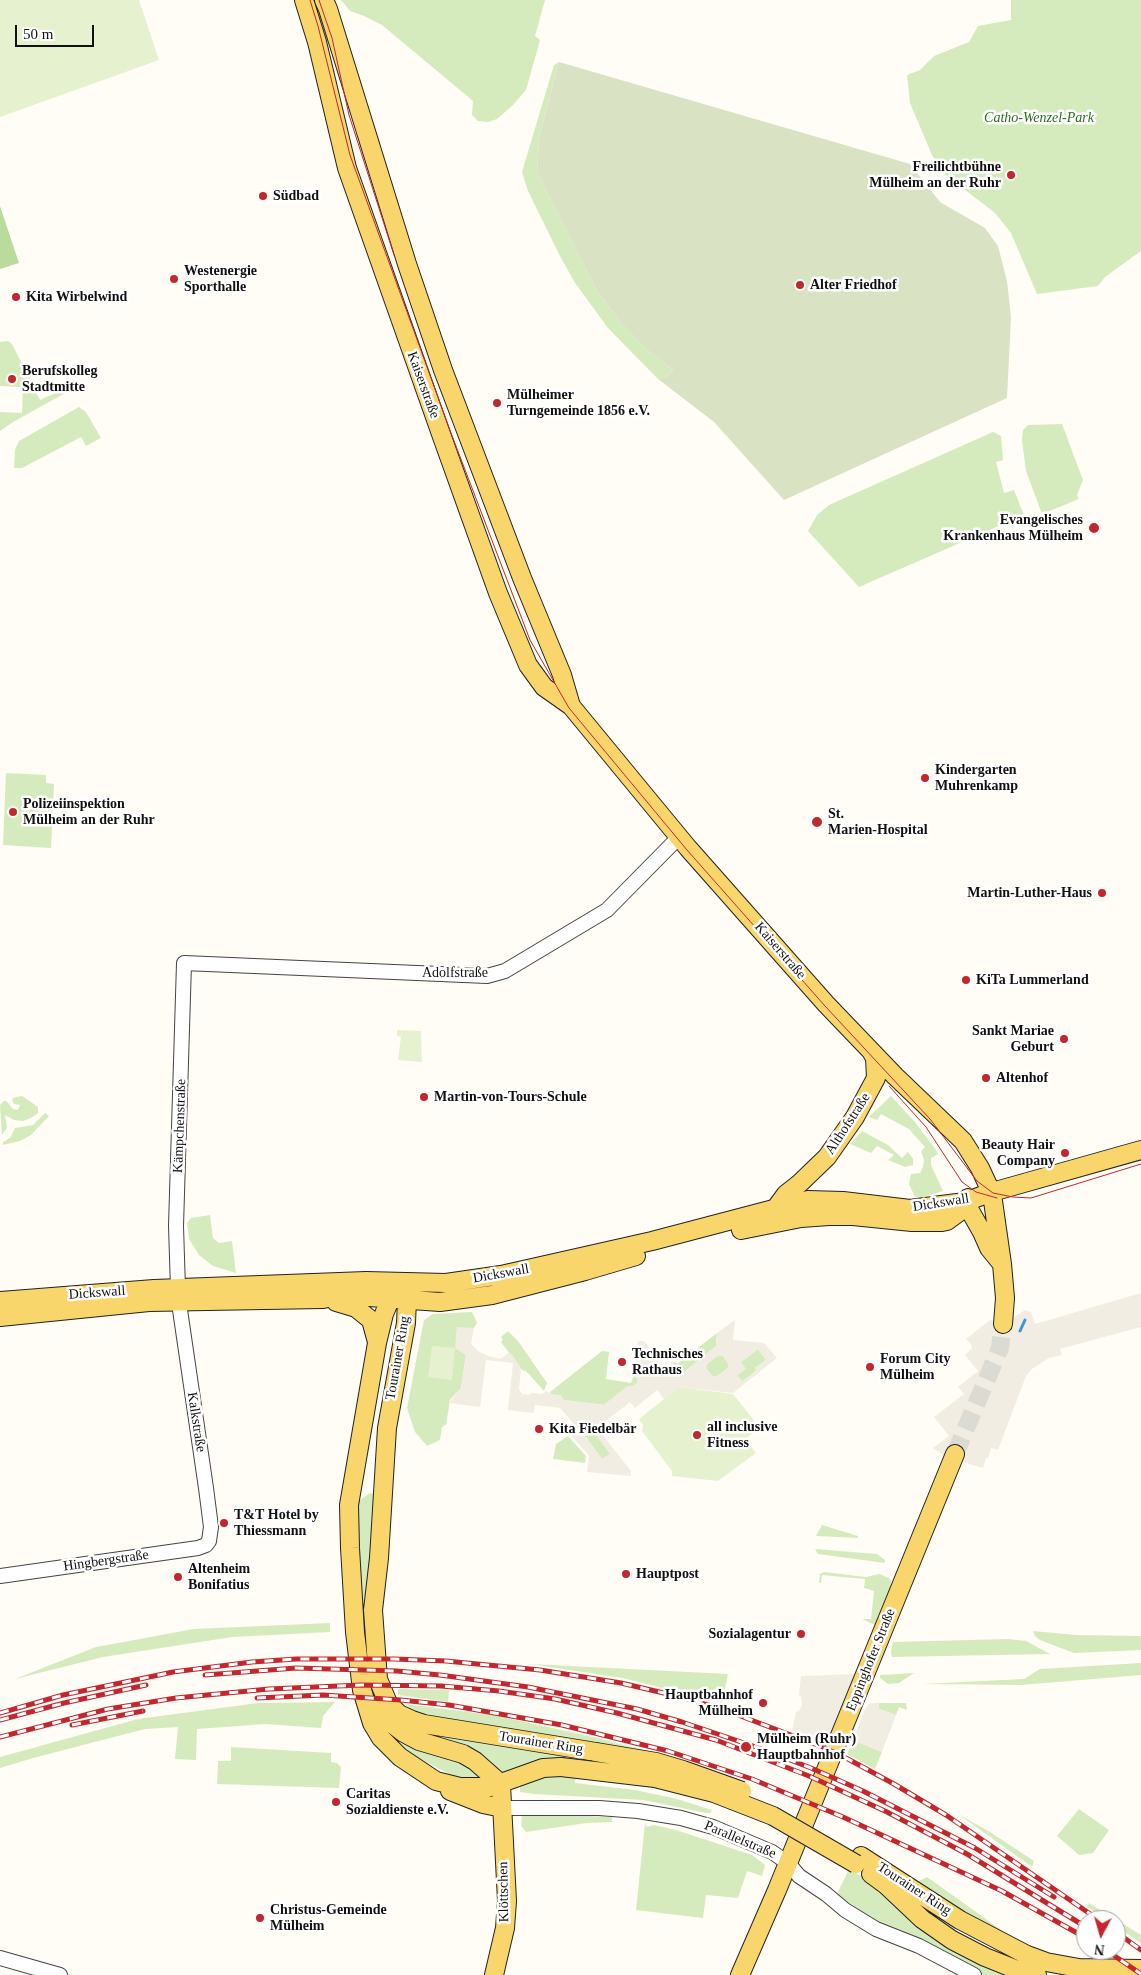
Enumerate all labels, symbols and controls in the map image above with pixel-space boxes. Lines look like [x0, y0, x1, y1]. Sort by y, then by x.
scale bar [18, 15, 96, 47]
text: 50 m [23, 26, 53, 42]
park label: Catho-Wenzel-Park [984, 110, 1094, 126]
place label: Freilichtbühne Mülheim an der Ruhr [869, 159, 1001, 192]
marker: Freilichtbühne Mülheim an der Ruhr [1005, 169, 1017, 181]
place label: Südbad [273, 188, 319, 204]
marker: Südbad [257, 190, 269, 202]
place label: Westenergie Sporthalle [184, 263, 257, 296]
marker: Westenergie Sporthalle [168, 273, 180, 285]
place label: Alter Friedhof [810, 277, 897, 293]
marker: Alter Friedhof [794, 279, 806, 291]
place label: Kita Wirbelwind [26, 289, 127, 305]
marker: Kita Wirbelwind [10, 291, 22, 303]
street label: Kaiserstraße [403, 349, 443, 421]
place label: Berufskolleg Stadtmitte [22, 363, 97, 396]
marker: Berufskolleg Stadtmitte [6, 373, 18, 385]
place label: Mülheimer Turngemeinde 1856 e.V. [507, 387, 650, 420]
marker: Mülheimer Turngemeinde 1856 e.V. [491, 397, 503, 409]
place label: Evangelisches Krankenhaus Mülheim [943, 512, 1083, 544]
marker: Evangelisches Krankenhaus Mülheim [1087, 521, 1101, 535]
place label: Kindergarten Muhrenkamp [935, 762, 1018, 794]
marker: Kindergarten Muhrenkamp [919, 772, 931, 784]
place label: Polizeiinspektion Mülheim an der Ruhr [23, 796, 155, 829]
marker: Polizeiinspektion Mülheim an der Ruhr [7, 806, 19, 818]
place label: St. Marien-Hospital [828, 806, 928, 839]
marker: St. Marien-Hospital [810, 815, 824, 829]
place label: Martin-Luther-Haus [967, 885, 1092, 901]
marker: Martin-Luther-Haus [1096, 887, 1108, 899]
street label: Kaiserstraße [751, 919, 809, 983]
street label: Adolfstraße [422, 965, 488, 981]
place label: KiTa Lummerland [976, 972, 1089, 988]
marker: KiTa Lummerland [960, 974, 972, 986]
place label: Sankt Mariae Geburt [972, 1023, 1054, 1056]
marker: Sankt Mariae Geburt [1058, 1033, 1070, 1045]
place label: Altenhof [996, 1070, 1048, 1086]
marker: Altenhof [980, 1072, 992, 1084]
street label: Kämpchenstraße [170, 1079, 190, 1173]
place label: Martin-von-Tours-Schule [434, 1089, 587, 1105]
street label: Althofstraße [822, 1090, 874, 1158]
marker: Martin-von-Tours-Schule [418, 1091, 430, 1103]
place label: Beauty Hair Company [982, 1137, 1055, 1170]
marker: Beauty Hair Company [1059, 1147, 1071, 1159]
street label: Dickswall [912, 1190, 970, 1216]
street label: Dickswall [472, 1261, 530, 1287]
street label: Dickswall [68, 1283, 126, 1303]
street label: Tourainer Ring [382, 1315, 414, 1401]
place label: Technisches Rathaus [632, 1346, 703, 1378]
place label: Forum City Mülheim [880, 1351, 950, 1384]
marker: Technisches Rathaus [616, 1356, 628, 1368]
marker: Forum City Mülheim [864, 1361, 876, 1373]
street label: Kalkstraße [183, 1391, 209, 1453]
place label: all inclusive Fitness [707, 1419, 777, 1451]
place label: Kita Fiedelbär [549, 1421, 636, 1437]
marker: Kita Fiedelbär [533, 1423, 545, 1435]
marker: all inclusive Fitness [691, 1429, 703, 1441]
place label: T&T Hotel by Thiessmann [234, 1507, 319, 1540]
marker: T&T Hotel by Thiessmann [218, 1517, 230, 1529]
street label: Hingbergstraße [62, 1547, 150, 1575]
place label: Altenheim Bonifatius [188, 1561, 250, 1594]
place label: Hauptpost [636, 1566, 699, 1582]
marker: Hauptpost [620, 1568, 632, 1580]
marker: Altenheim Bonifatius [172, 1571, 184, 1583]
street label: Eppinghofer Straße [843, 1606, 899, 1714]
place label: Sozialagentur [709, 1626, 791, 1642]
marker: Sozialagentur [795, 1628, 807, 1640]
place label: Hauptbahnhof Mülheim [665, 1687, 753, 1720]
marker: Hauptbahnhof Mülheim [757, 1697, 769, 1709]
street label: Tourainer Ring [498, 1728, 584, 1758]
place label: Mülheim (Ruhr) Hauptbahnhof [757, 1731, 856, 1764]
marker: Mülheim (Ruhr) Hauptbahnhof [739, 1740, 753, 1754]
place label: Caritas Sozialdienste e.V. [346, 1786, 449, 1818]
marker: Caritas Sozialdienste e.V. [330, 1796, 342, 1808]
street label: Parallelstraße [702, 1817, 778, 1863]
street label: Tourainer Ring [874, 1859, 954, 1919]
street label: Klöttschen [495, 1862, 513, 1922]
place label: Christus-Gemeinde Mülheim [270, 1902, 387, 1934]
north arrow [1076, 1910, 1126, 1960]
marker: Christus-Gemeinde Mülheim [254, 1912, 266, 1924]
text: N [1094, 1941, 1105, 1957]

